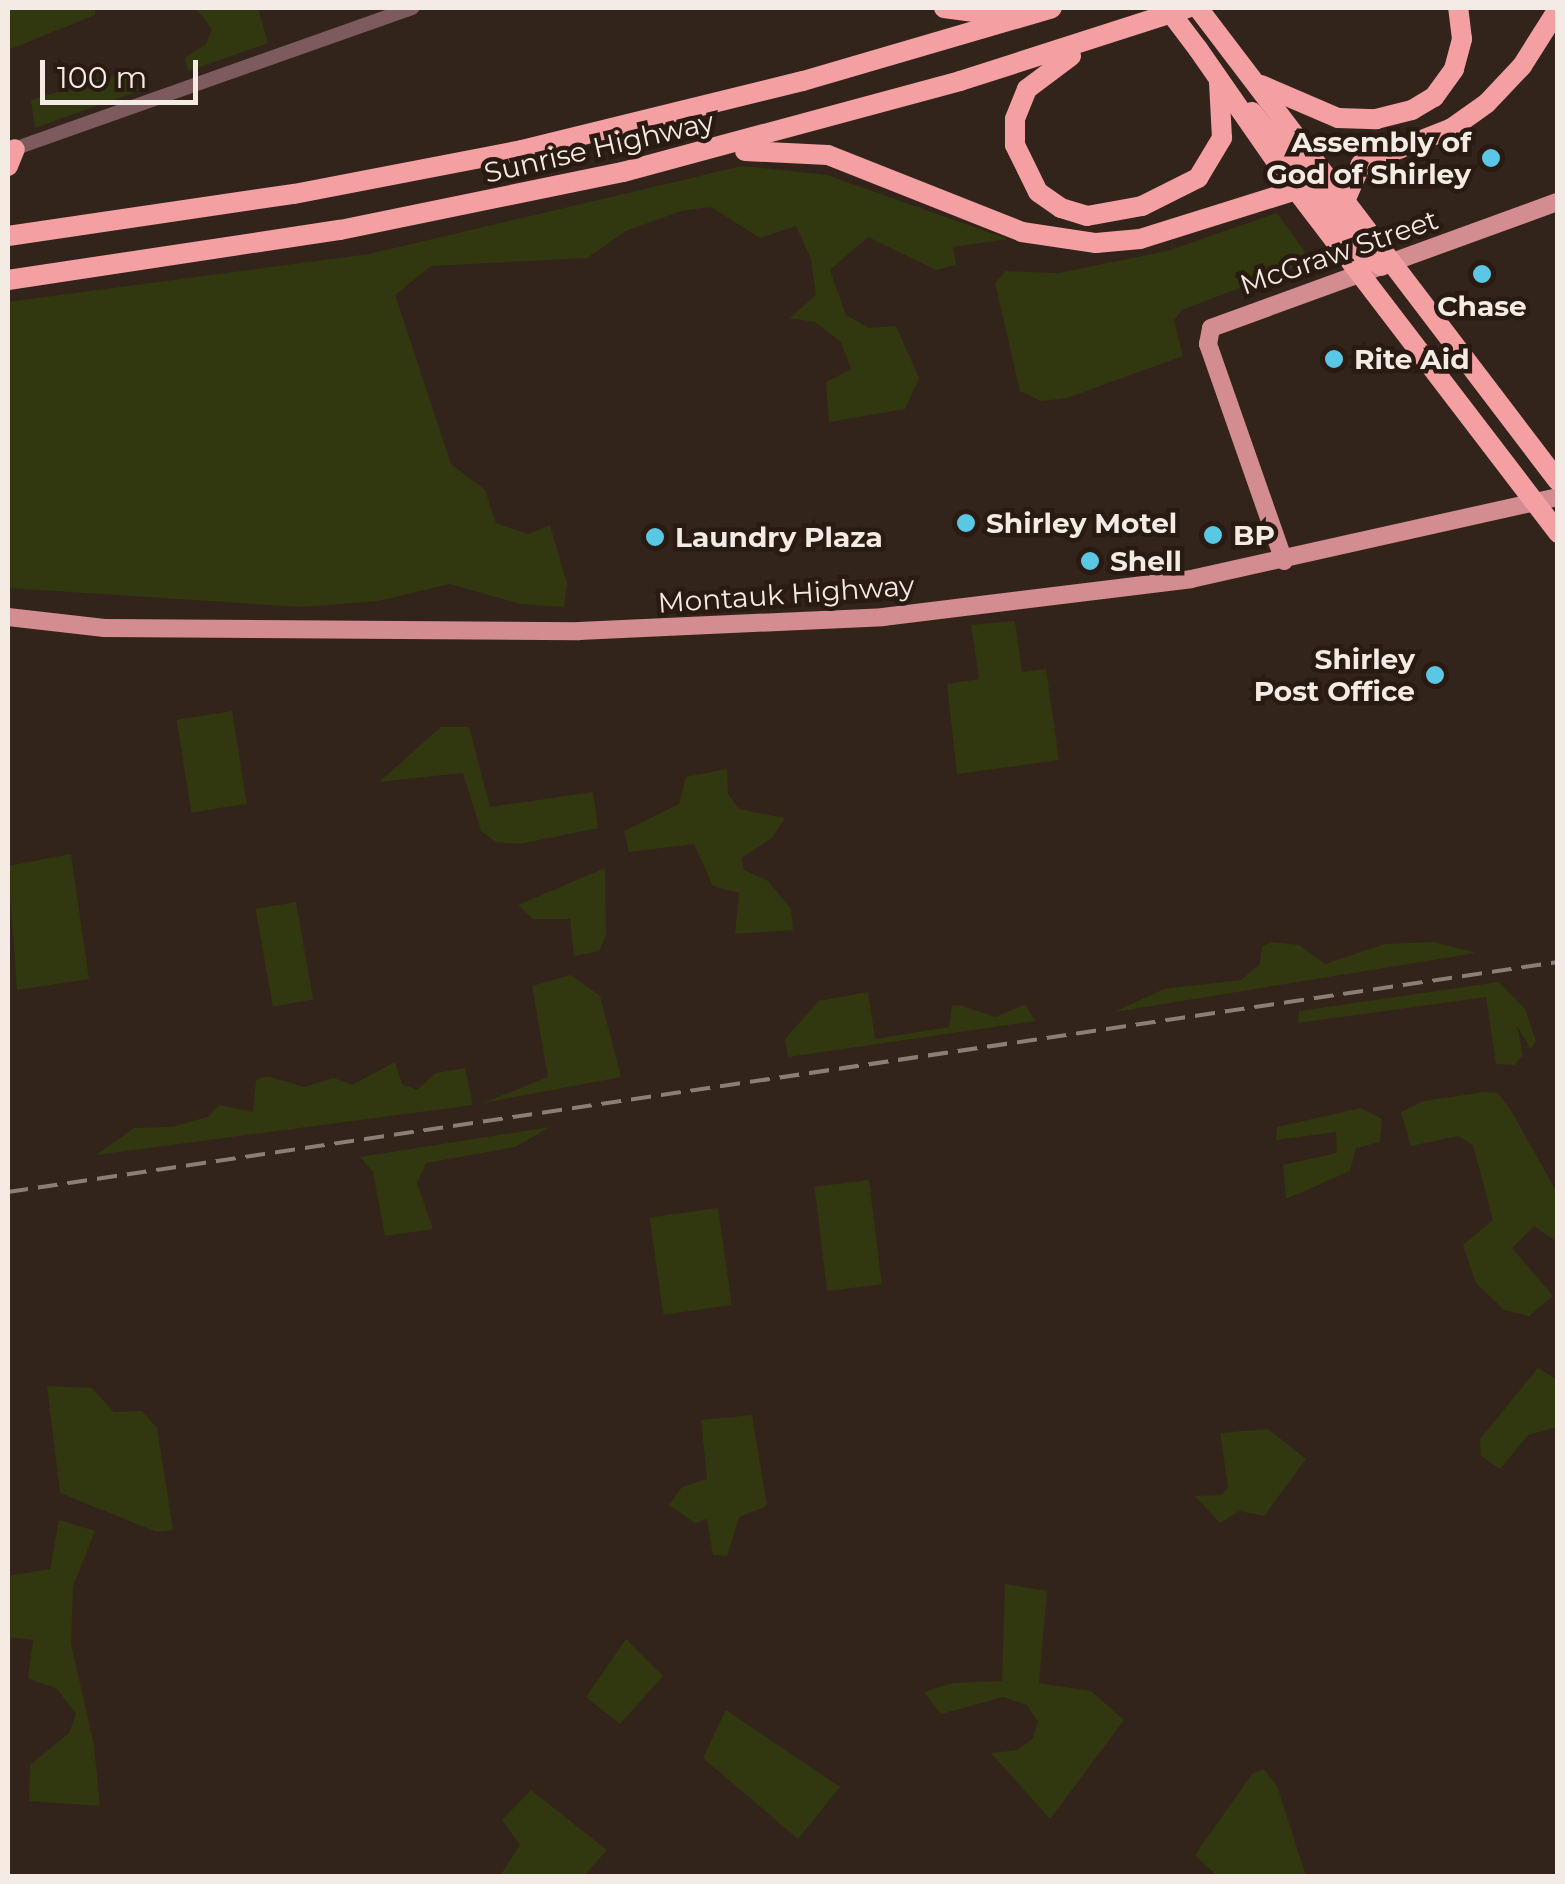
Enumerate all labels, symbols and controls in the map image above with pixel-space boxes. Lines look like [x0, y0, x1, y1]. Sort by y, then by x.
scale bar [45, 40, 202, 102]
text: 100 m [57, 59, 147, 96]
street label: Sunrise Highway [481, 104, 717, 190]
place label: Assembly of God of Shirley [1266, 125, 1471, 191]
marker: Assembly of God of Shirley [1480, 147, 1502, 169]
street label: McGraw Street [1236, 202, 1442, 302]
marker: Chase [1471, 263, 1493, 285]
place label: Chase [1437, 289, 1527, 323]
place label: Rite Aid [1354, 342, 1470, 376]
marker: Rite Aid [1323, 348, 1345, 370]
place label: Shirley Motel [986, 506, 1177, 540]
marker: Shirley Motel [955, 512, 977, 534]
place label: BP [1233, 518, 1275, 552]
place label: Laundry Plaza [675, 520, 883, 554]
marker: BP [1202, 524, 1224, 546]
marker: Laundry Plaza [644, 526, 666, 548]
place label: Shell [1110, 544, 1182, 578]
marker: Shell [1079, 550, 1101, 572]
street label: Montauk Highway [657, 568, 915, 620]
place label: Shirley Post Office [1254, 642, 1415, 708]
marker: Shirley Post Office [1424, 664, 1446, 686]

